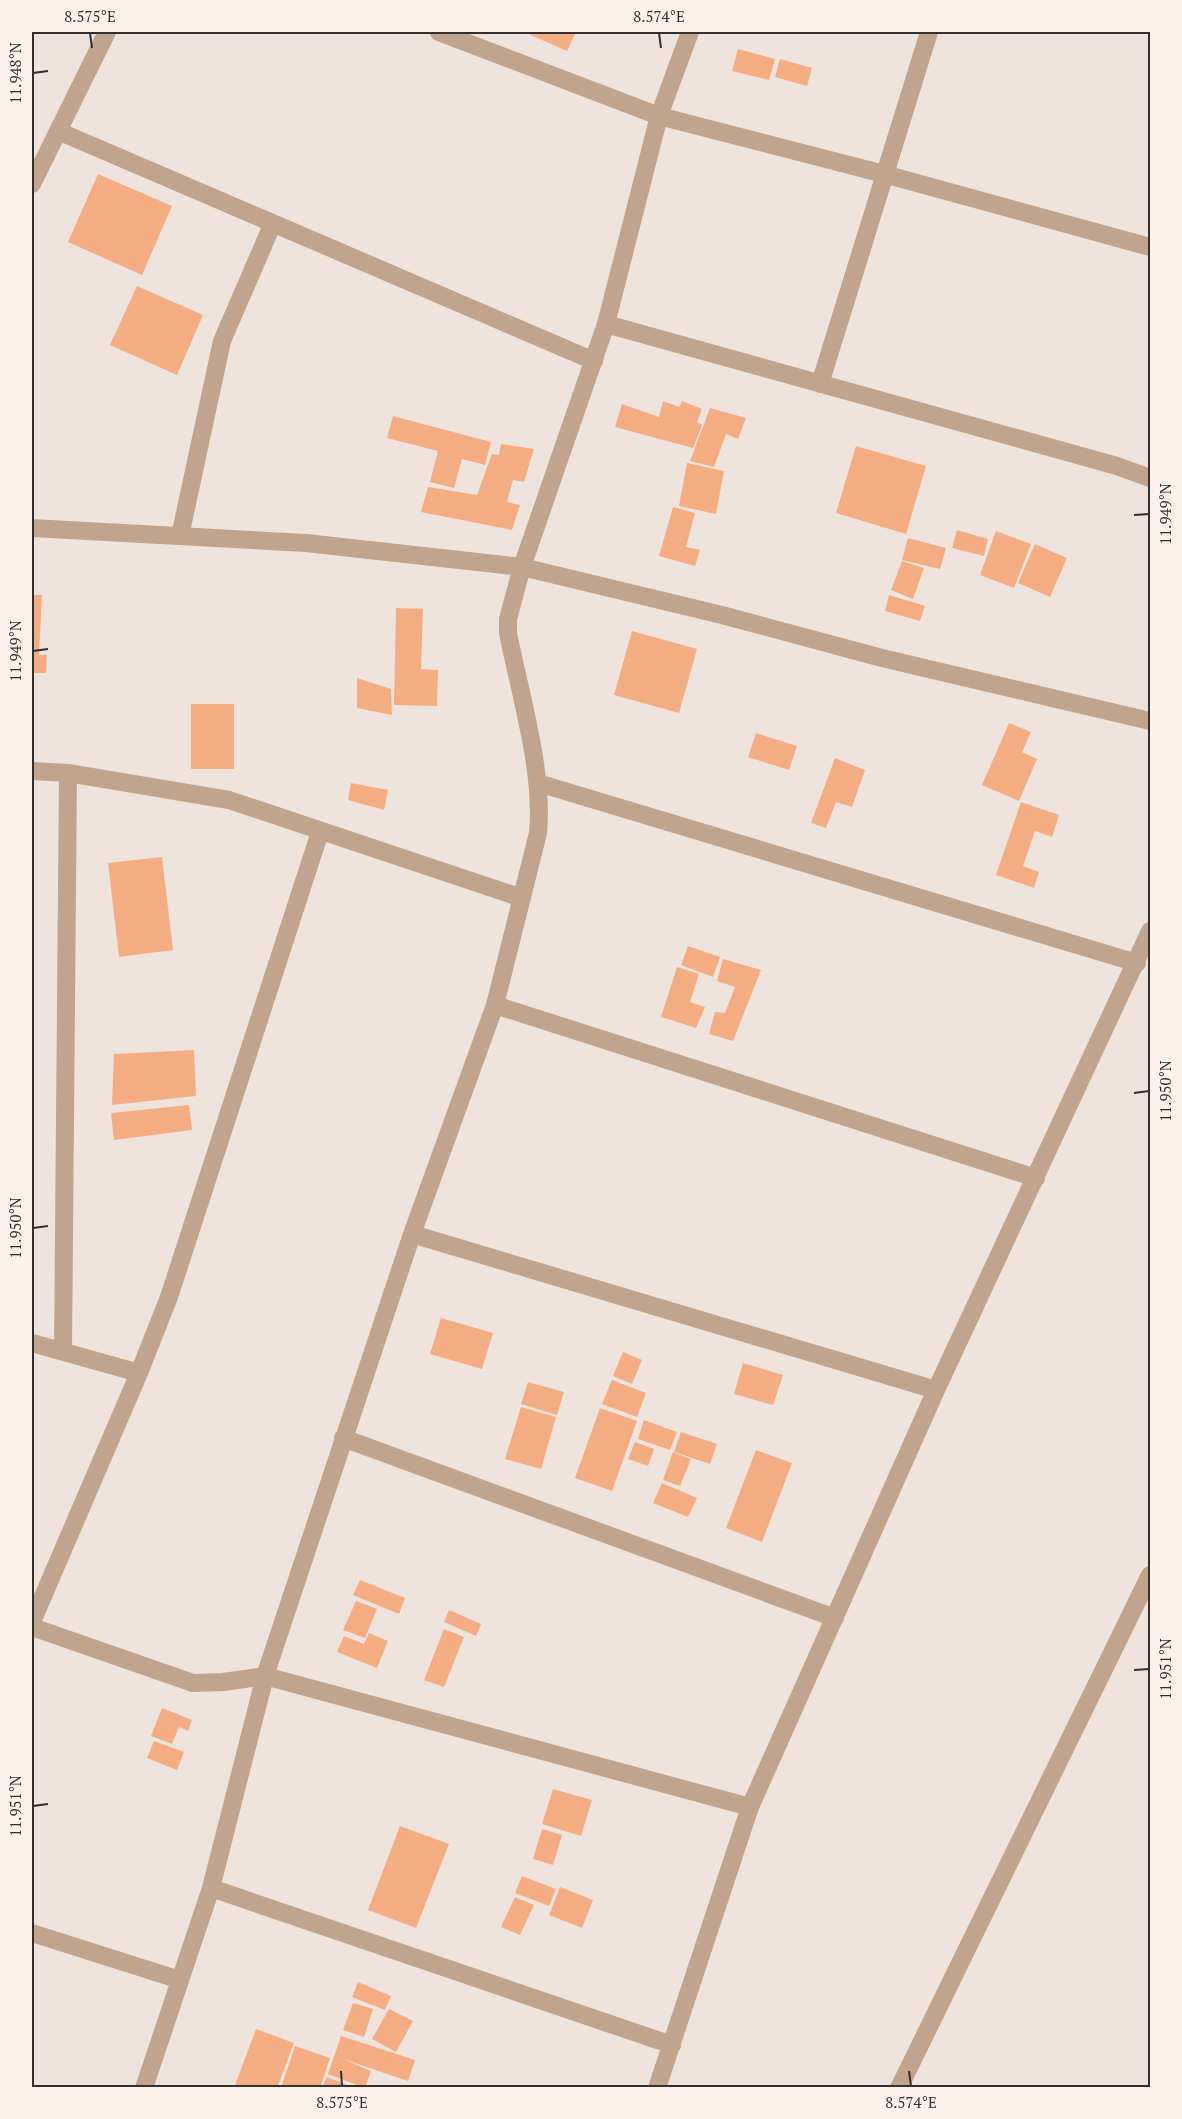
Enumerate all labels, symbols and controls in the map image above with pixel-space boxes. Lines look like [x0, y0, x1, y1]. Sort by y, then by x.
text: 8.575°E [64, 6, 116, 26]
text: 8.574°E [633, 6, 685, 26]
text: 11.948°N [5, 42, 25, 104]
text: 11.949°N [1155, 483, 1175, 545]
text: 11.949°N [5, 620, 25, 682]
text: 11.950°N [1155, 1060, 1175, 1122]
text: 11.950°N [5, 1197, 25, 1259]
text: 11.951°N [1155, 1638, 1175, 1700]
text: 11.951°N [5, 1775, 25, 1837]
text: 8.575°E [316, 2092, 368, 2112]
text: 8.574°E [885, 2092, 937, 2112]

